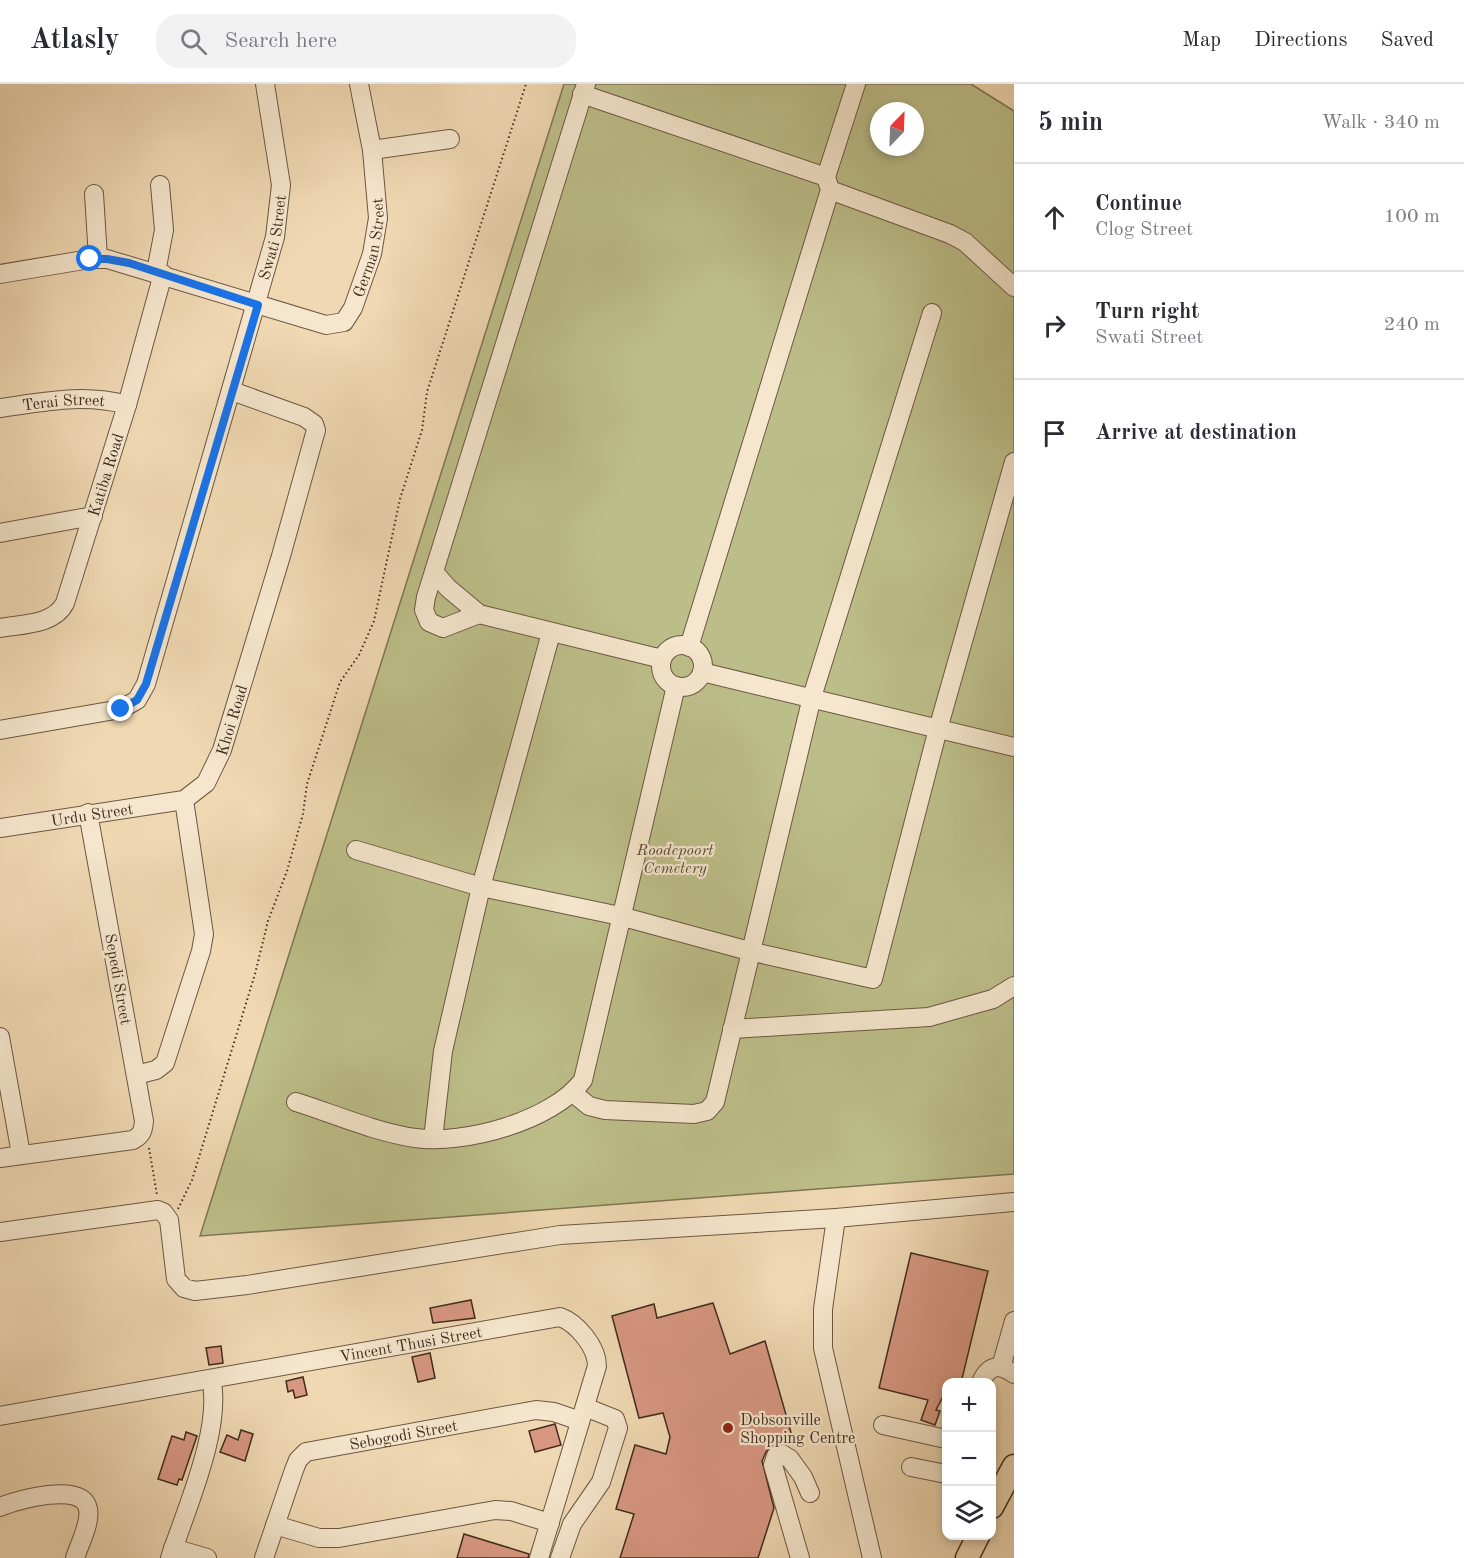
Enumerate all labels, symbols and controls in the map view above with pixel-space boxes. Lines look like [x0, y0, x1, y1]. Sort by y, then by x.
search box [156, 14, 576, 68]
icon: search [177, 25, 210, 58]
text: Atlasly [30, 27, 120, 55]
text: Search here [225, 30, 337, 52]
text: Map [1182, 30, 1221, 51]
text: Directions [1254, 30, 1348, 51]
text: Saved [1381, 30, 1434, 51]
north arrow [870, 102, 924, 156]
text: 5 min [1038, 110, 1103, 136]
text: Walk · 340 m [1321, 113, 1440, 133]
text: Continue [1095, 193, 1182, 215]
street label: Swati Street [257, 194, 290, 282]
street label: German Street [351, 197, 388, 300]
icon: ahead [1038, 201, 1071, 234]
text: 100 m [1384, 207, 1440, 227]
text: Clog Street [1095, 220, 1193, 240]
route start [76, 245, 102, 271]
text: Turn right [1095, 301, 1199, 323]
icon: right [1038, 309, 1071, 342]
text: 240 m [1384, 315, 1440, 335]
text: Swati Street [1095, 328, 1203, 348]
street label: Terai Street [21, 393, 106, 415]
icon: arrive [1038, 417, 1071, 450]
text: Arrive at destination [1095, 422, 1297, 444]
street label: Katiba Road [87, 432, 128, 519]
street label: Khoi Road [215, 683, 251, 758]
route end [107, 695, 133, 721]
street label: Urdu Street [50, 802, 135, 830]
park label: Roodepoort Cemetery [636, 843, 714, 877]
street label: Sepedi Street [101, 932, 133, 1027]
street label: Vincent Thusi Street [338, 1325, 484, 1366]
map controls [942, 1378, 996, 1540]
button: + [942, 1378, 996, 1432]
place label: Dobsonville Shopping Centre [740, 1413, 855, 1447]
street label: Sebogodi Street [348, 1418, 459, 1454]
marker: Dobsonville Shopping Centre [721, 1421, 735, 1435]
button: − [942, 1432, 996, 1486]
button: layers [942, 1486, 996, 1540]

